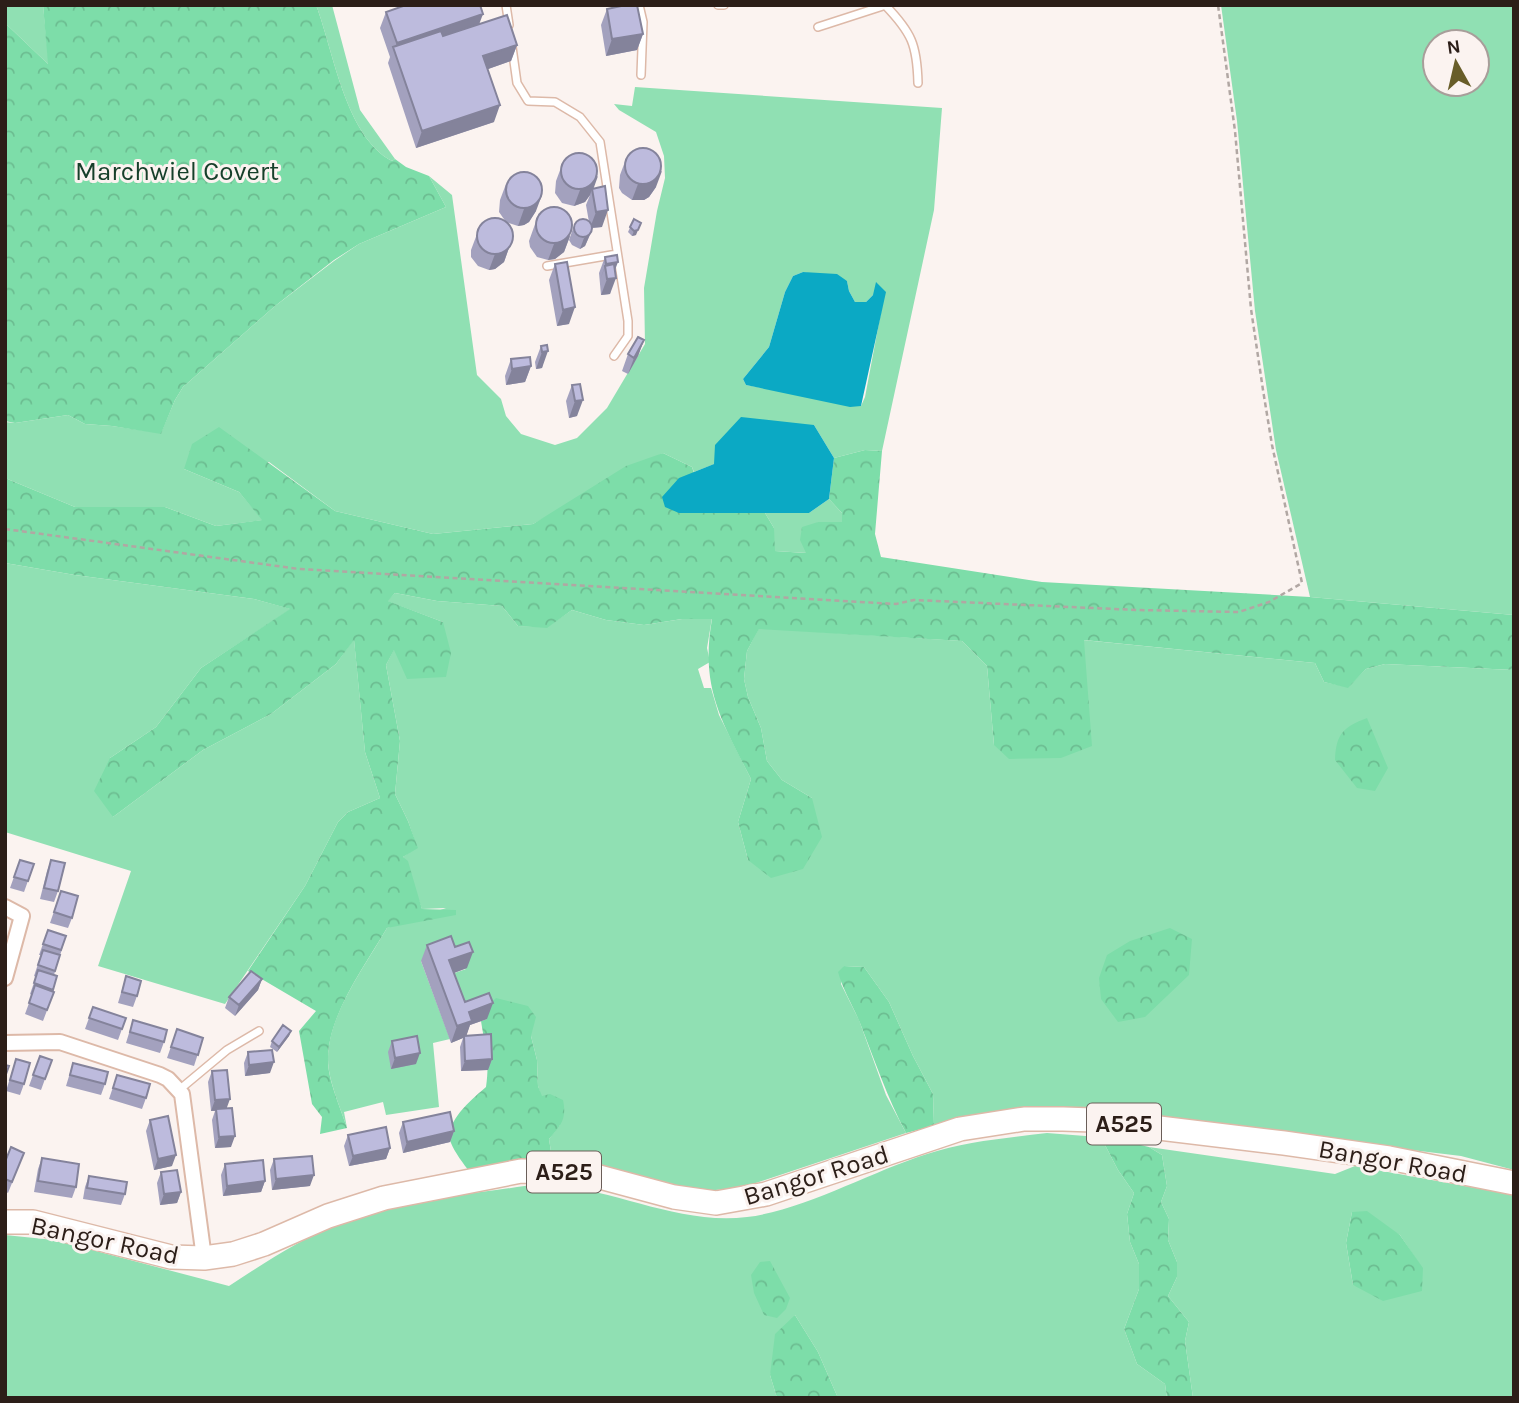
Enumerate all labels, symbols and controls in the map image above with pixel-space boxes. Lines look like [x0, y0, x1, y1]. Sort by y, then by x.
north arrow [1421, 28, 1491, 98]
text: N [1445, 35, 1462, 59]
park label: Marchwiel Covert [75, 156, 279, 187]
road number: A525 [1087, 1104, 1161, 1144]
street label: Bangor Road [1316, 1133, 1470, 1190]
street label: Bangor Road [740, 1139, 893, 1212]
road number: A525 [527, 1152, 601, 1192]
street label: Bangor Road [28, 1210, 182, 1271]

